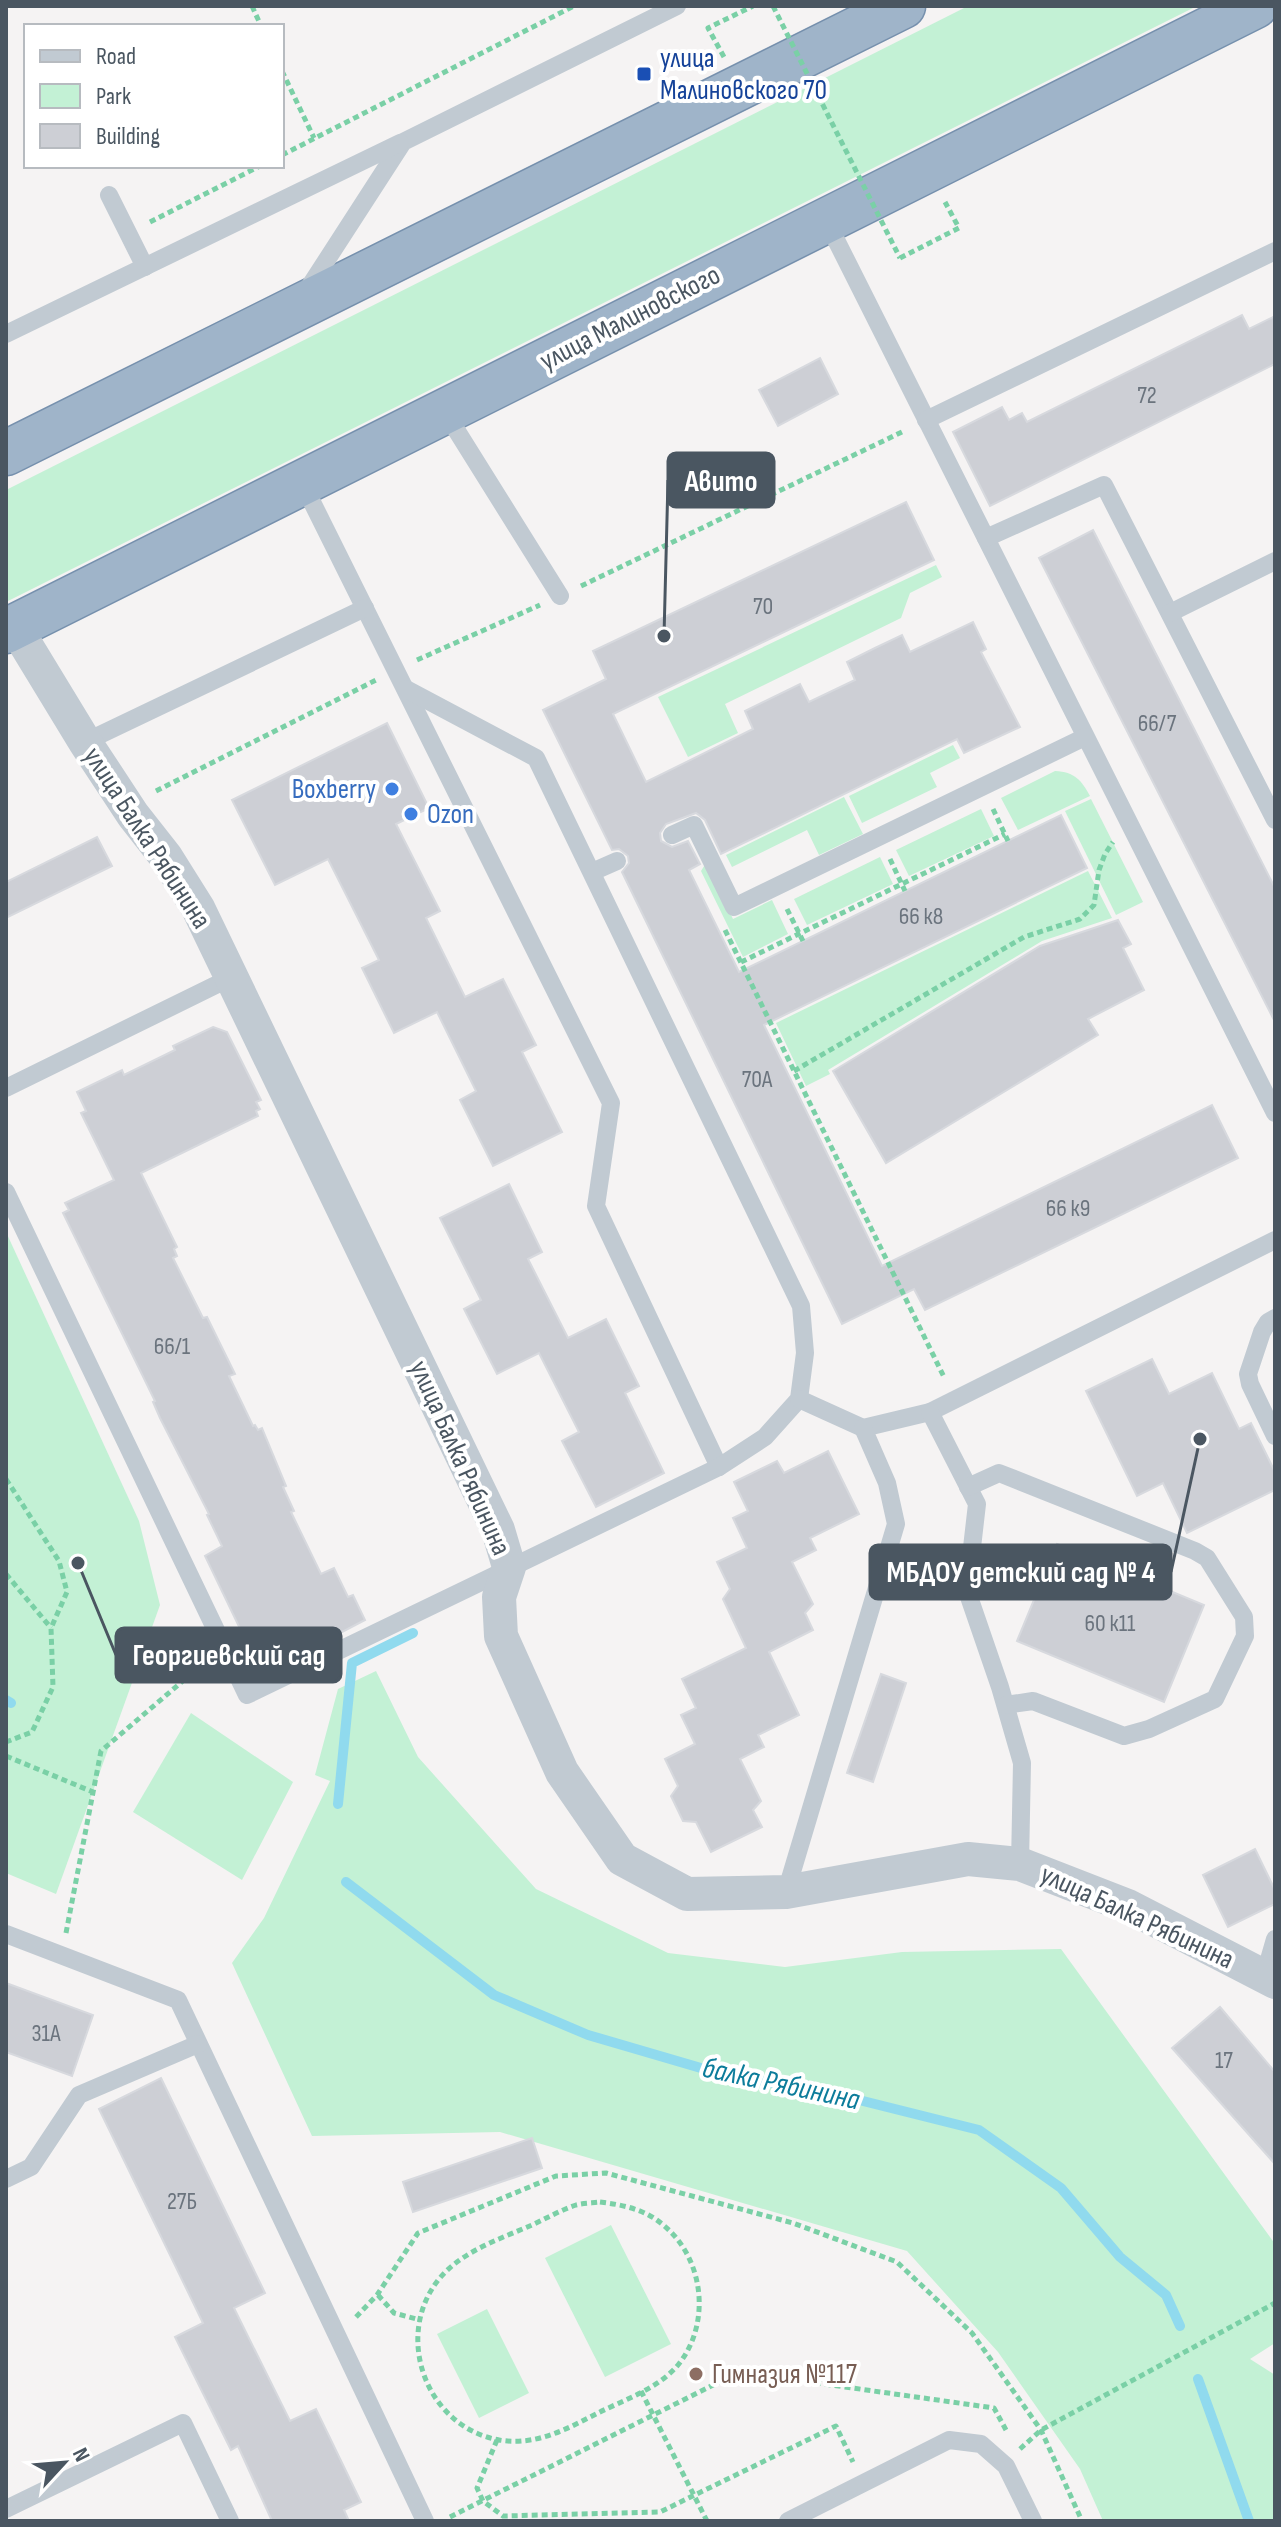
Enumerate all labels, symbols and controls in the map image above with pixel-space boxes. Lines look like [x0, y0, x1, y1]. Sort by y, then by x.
legend [24, 24, 284, 168]
text: Road [96, 42, 136, 71]
place label: улица Малиновского 70 [660, 42, 827, 107]
marker: улица Малиновского 70 [635, 65, 653, 83]
text: Park [96, 82, 131, 111]
text: Building [96, 122, 160, 151]
street label: улица Малиновского [534, 258, 726, 378]
house number: 72 [1137, 381, 1157, 410]
callout: Авито [668, 453, 774, 507]
text: Авито [683, 464, 758, 500]
house number: 70 [753, 592, 773, 621]
house number: 66/7 [1138, 709, 1177, 738]
street label: улица Балка Рябинина [76, 741, 218, 935]
place label: Boxberry [292, 773, 376, 806]
marker: Boxberry [383, 780, 401, 798]
place label: Ozon [427, 798, 474, 831]
marker: Ozon [402, 805, 420, 823]
house number: 66 к8 [899, 902, 943, 931]
house number: 70А [742, 1065, 773, 1094]
house number: 66 к9 [1046, 1194, 1090, 1223]
house number: 66/1 [154, 1332, 191, 1361]
street label: улица Балка Рябинина [402, 1356, 518, 1560]
callout: МБДОУ детский сад № 4 [870, 1545, 1171, 1599]
text: МБДОУ детский сад № 4 [886, 1555, 1156, 1591]
house number: 60 к11 [1085, 1609, 1136, 1638]
callout: Георгиевский сад [116, 1628, 341, 1682]
text: Георгиевский сад [132, 1638, 326, 1674]
street label: улица Балка Рябинина [1035, 1858, 1239, 1976]
house number: 31А [31, 2019, 61, 2048]
house number: 17 [1215, 2046, 1233, 2075]
water label: балка Рябинина [699, 2050, 863, 2118]
house number: 27Б [167, 2187, 197, 2216]
place label: Гимназия №117 [712, 2358, 857, 2391]
marker: Гимназия №117 [687, 2365, 705, 2383]
north arrow [24, 2423, 104, 2503]
text: N [66, 2444, 95, 2466]

